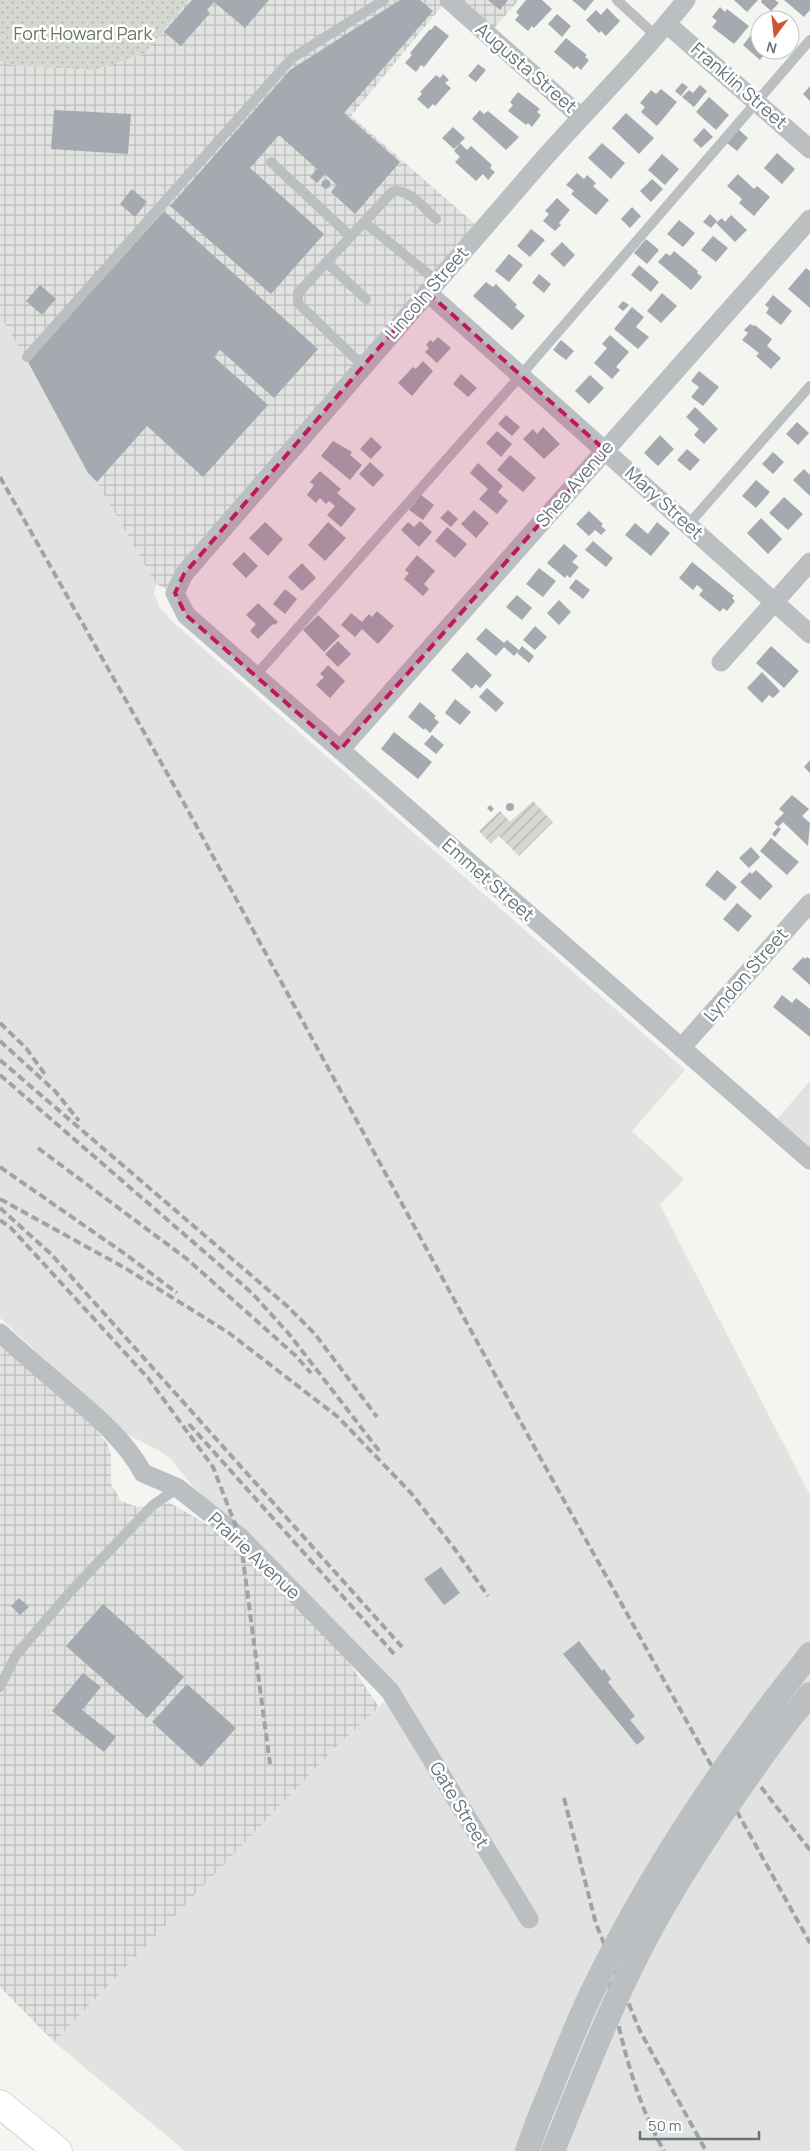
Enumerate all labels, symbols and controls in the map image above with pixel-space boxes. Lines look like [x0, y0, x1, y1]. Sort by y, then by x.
north arrow [750, 10, 800, 60]
street label: Augusta Street [471, 17, 582, 118]
park label: Fort Howard Park [13, 21, 154, 45]
street label: Franklin Street [686, 37, 793, 134]
text: N [764, 38, 779, 59]
street label: Lincoln Street [379, 241, 473, 344]
street label: Shea Avenue [530, 435, 619, 532]
street label: Mary Street [620, 461, 709, 544]
street label: Emmet Street [437, 832, 540, 926]
street label: Lyndon Street [698, 922, 793, 1026]
street label: Prairie Avenue [203, 1506, 306, 1604]
street label: Gate Street [425, 1757, 495, 1852]
scale bar [640, 2108, 759, 2140]
text: 50 m [648, 2115, 682, 2136]

